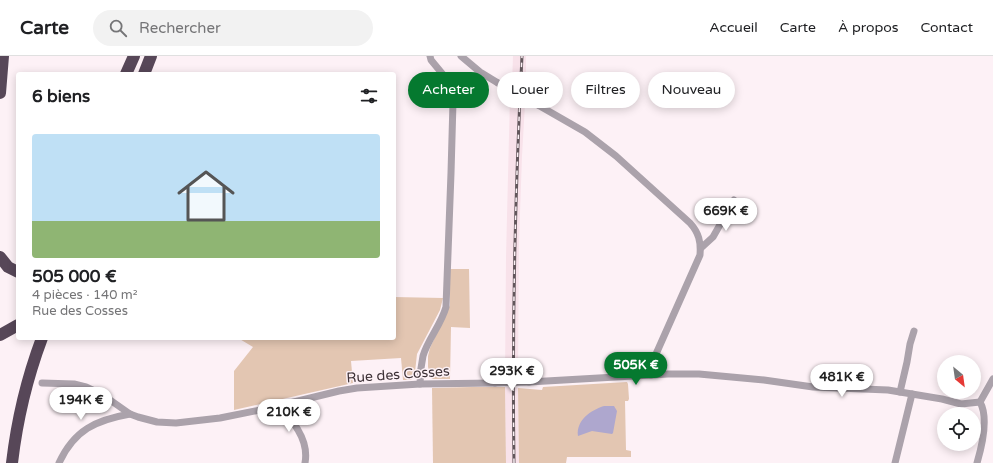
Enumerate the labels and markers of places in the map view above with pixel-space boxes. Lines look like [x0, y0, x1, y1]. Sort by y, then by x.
pin: 669K € [693, 198, 759, 232]
pin: 505K € [603, 352, 669, 386]
pin: 293K € [479, 358, 545, 392]
pin: 481K € [809, 364, 875, 398]
pin: 194K € [48, 387, 114, 421]
pin: 210K € [256, 399, 322, 433]

